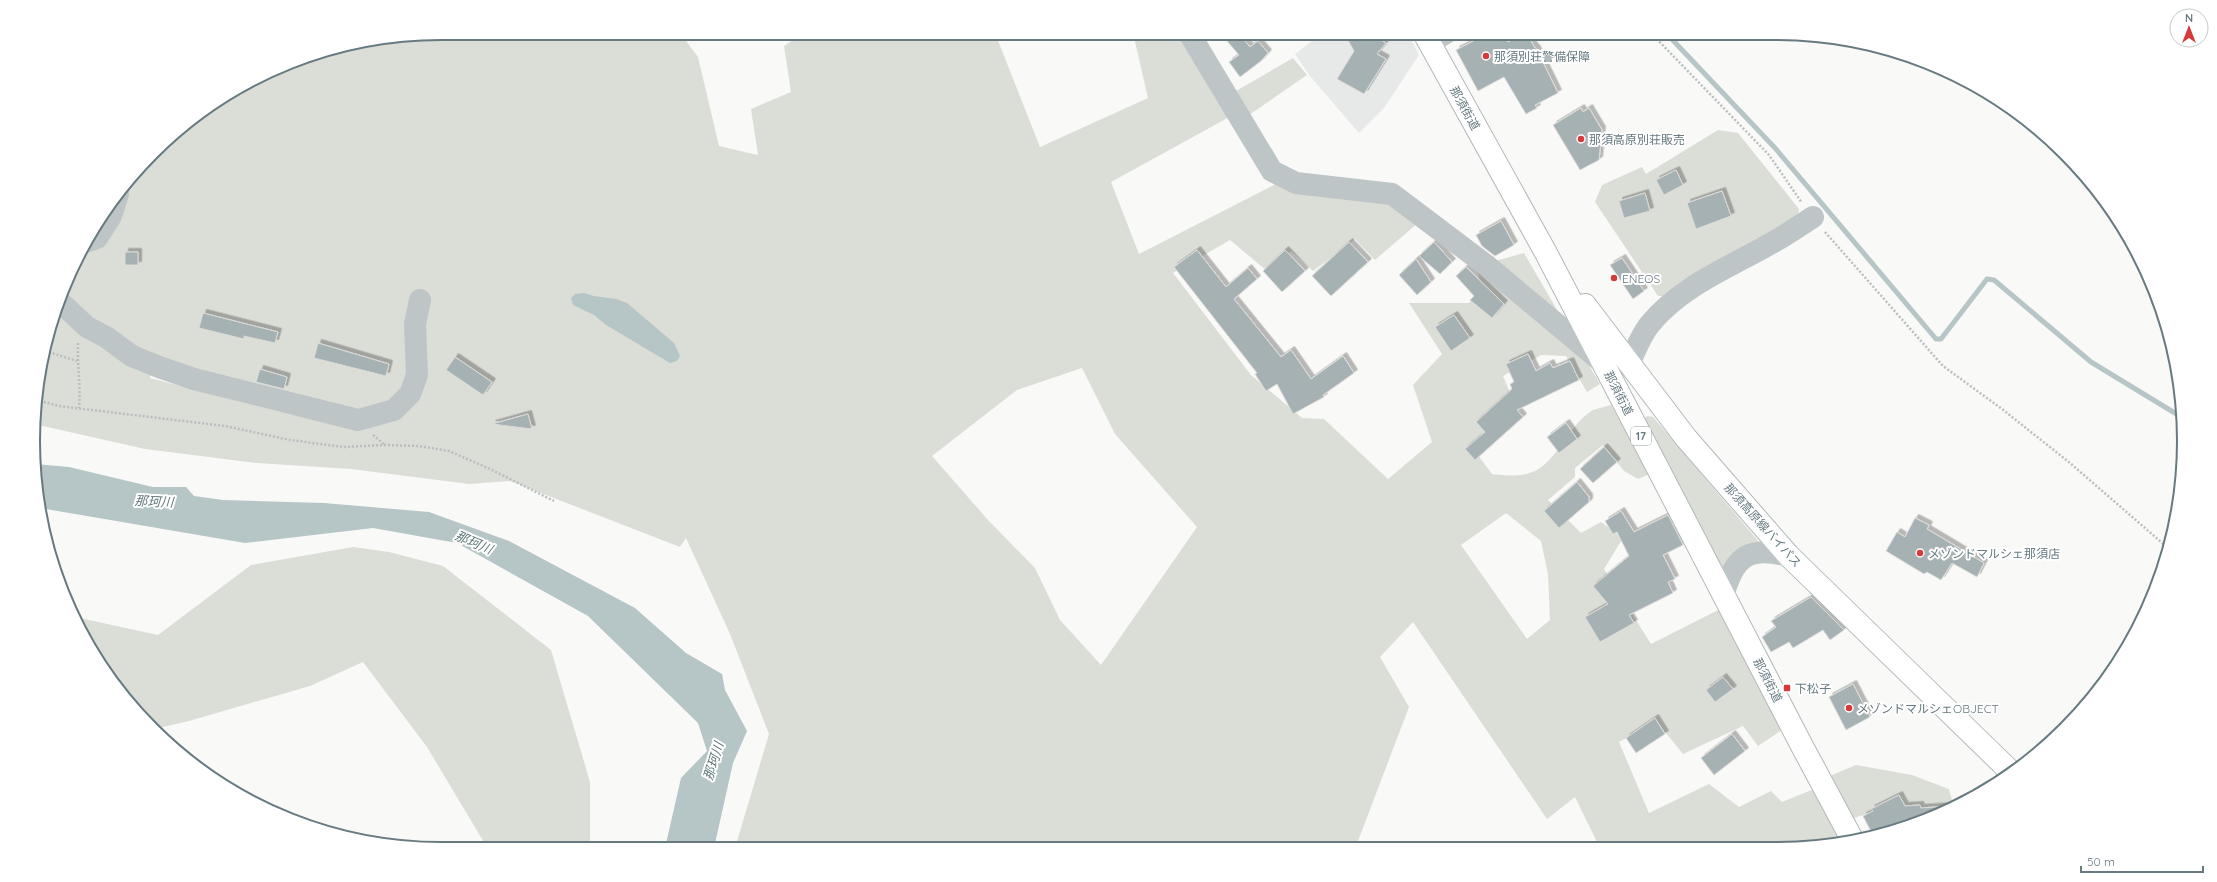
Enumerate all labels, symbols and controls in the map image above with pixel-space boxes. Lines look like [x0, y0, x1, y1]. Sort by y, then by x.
north arrow [2169, 8, 2209, 48]
text: N [2185, 11, 2193, 25]
place label: 那須別荘警備保障 [1494, 49, 1590, 64]
marker: 那須別荘警備保障 [1481, 51, 1491, 61]
street label: 那須街道 [1447, 83, 1483, 133]
place label: 那須高原別荘販売 [1589, 132, 1685, 147]
marker: 那須高原別荘販売 [1576, 134, 1586, 144]
place label: ENEOS [1622, 271, 1661, 286]
marker: ENEOS [1609, 273, 1619, 283]
street label: 那須街道 [1601, 368, 1637, 418]
road number: 17 [1631, 427, 1651, 445]
street label: 那須高原線バイパス [1721, 480, 1805, 570]
water label: 那珂川 [134, 492, 176, 510]
water label: 那珂川 [453, 527, 497, 558]
place label: メゾンドマルシェ那須店 [1928, 546, 2060, 561]
marker: メゾンドマルシェ那須店 [1915, 548, 1925, 558]
street label: 那須街道 [1750, 655, 1786, 705]
place label: 下松子 [1795, 681, 1831, 696]
marker: 下松子 [1782, 683, 1792, 693]
place label: メゾンドマルシェOBJECT [1857, 701, 1999, 716]
marker: メゾンドマルシェOBJECT [1844, 703, 1854, 713]
water label: 那珂川 [700, 738, 727, 782]
scale bar [2081, 848, 2203, 874]
text: 50 m [2087, 854, 2115, 869]

